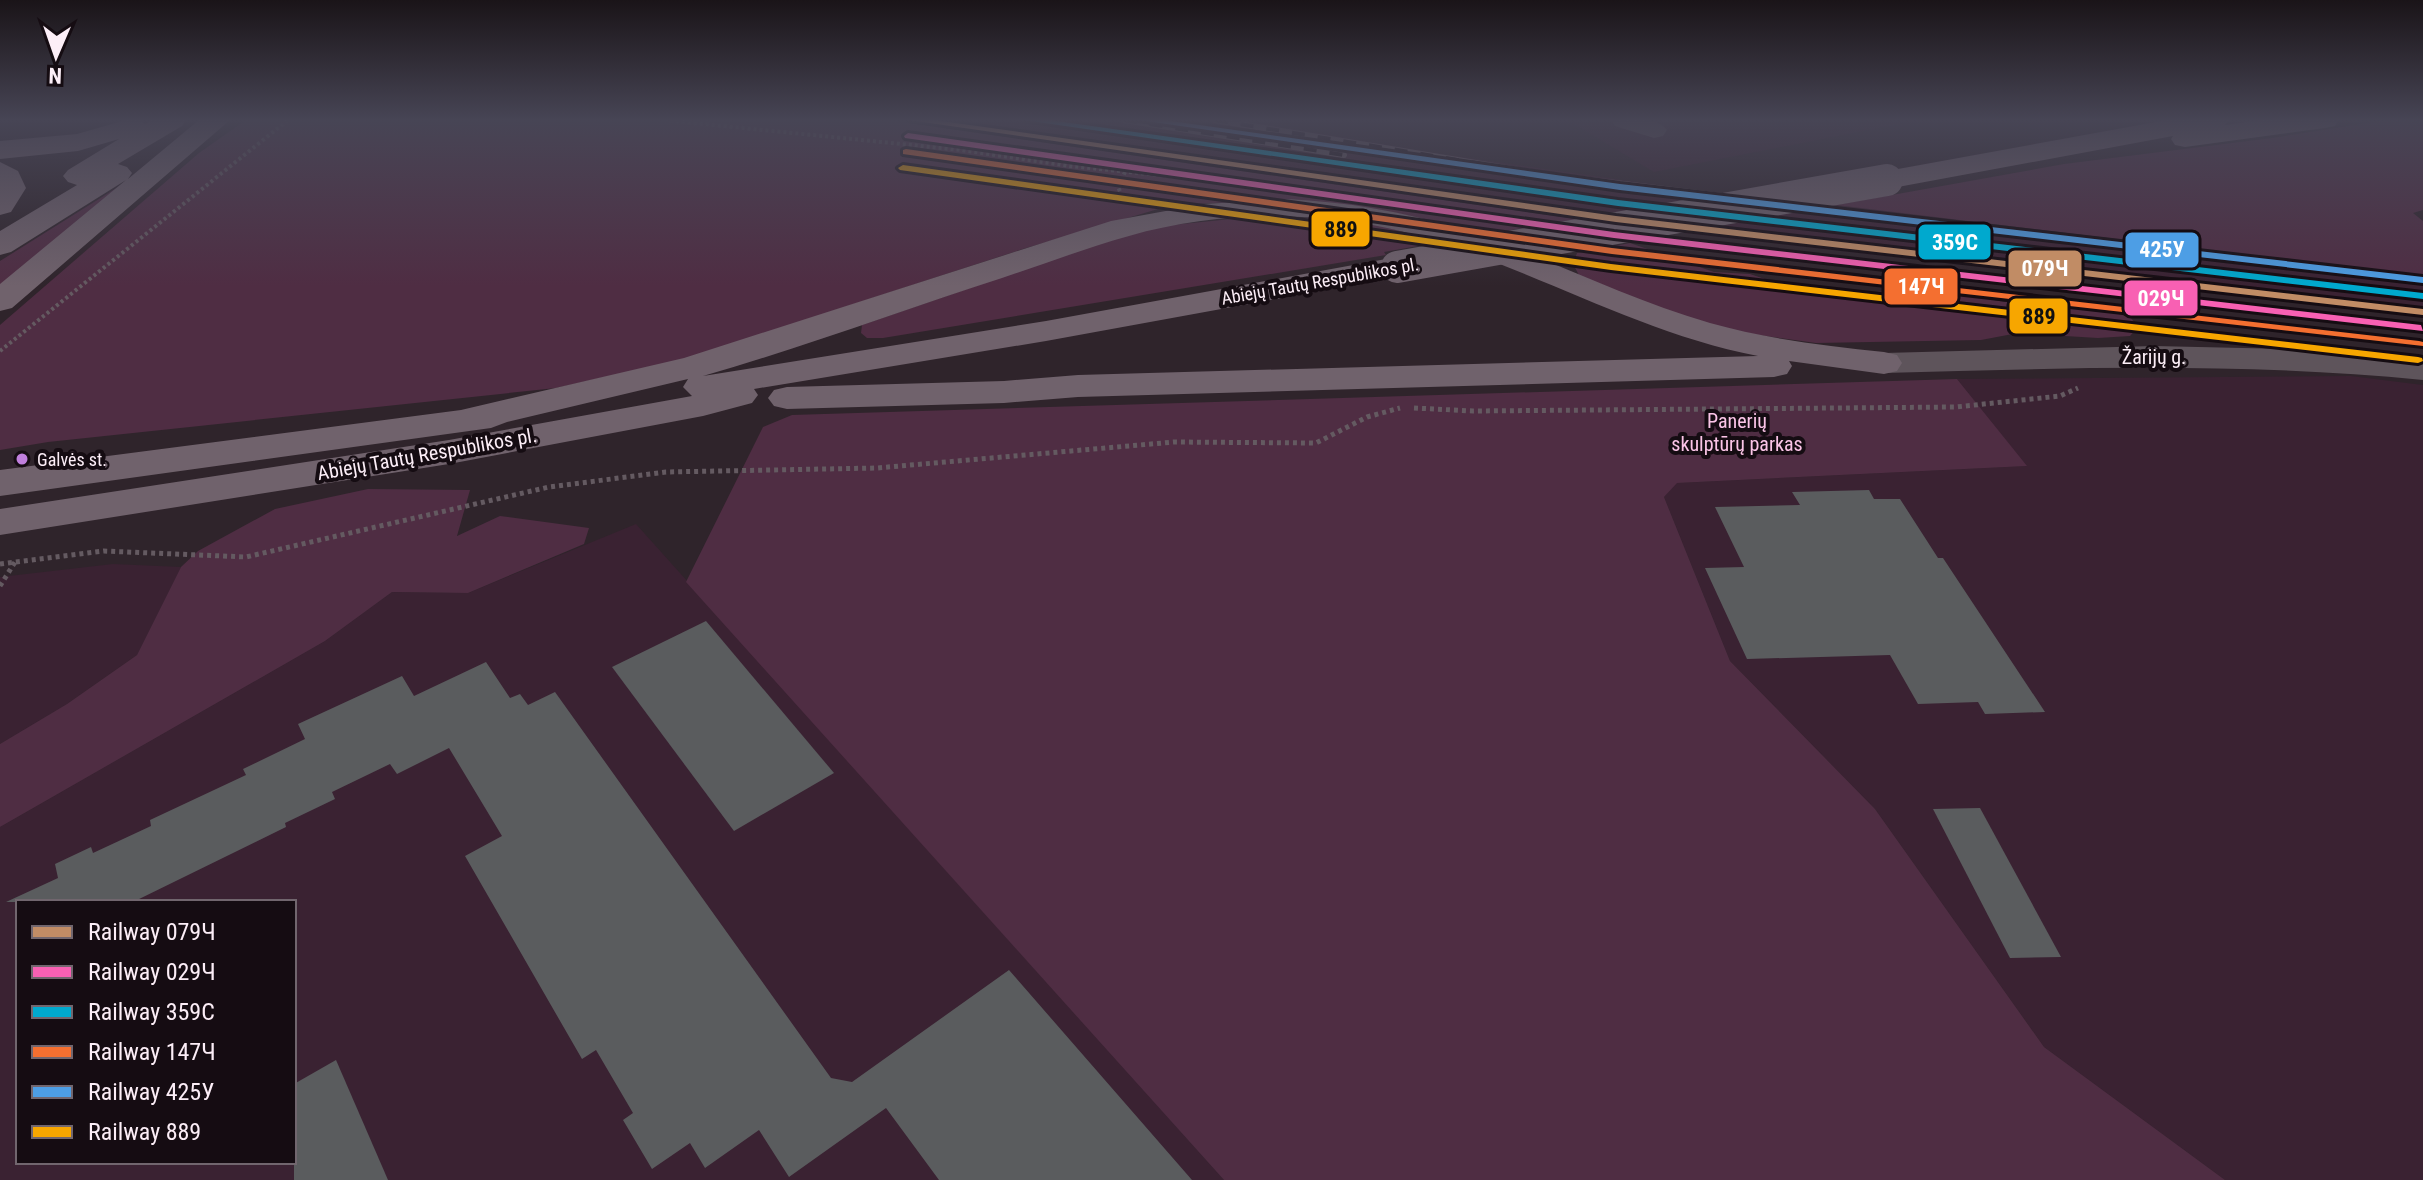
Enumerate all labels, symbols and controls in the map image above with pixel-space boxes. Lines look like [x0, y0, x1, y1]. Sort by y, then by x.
north arrow [16, 16, 96, 96]
text: N [48, 63, 62, 88]
line badge: 889 [1310, 210, 1371, 248]
text: 889 [1324, 217, 1358, 242]
line badge: 359С [1917, 223, 1992, 261]
text: 359С [1932, 230, 1978, 255]
line badge: 425У [2124, 231, 2200, 269]
text: 425У [2139, 237, 2185, 262]
line badge: 079Ч [2007, 249, 2083, 288]
street label: Abiejų Tautų Respublikos pl. [1220, 253, 1420, 309]
text: 079Ч [2022, 256, 2068, 281]
line badge: 147Ч [1883, 267, 1959, 306]
text: 147Ч [1898, 274, 1944, 299]
line badge: 029Ч [2123, 279, 2199, 317]
text: 029Ч [2138, 286, 2184, 311]
line badge: 889 [2008, 297, 2069, 335]
text: 889 [2022, 304, 2056, 329]
street label: Žarijų g. [2122, 345, 2186, 369]
park label: Panerių skulptūrų parkas [1671, 409, 1803, 456]
street label: Abiejų Tautų Respublikos pl. [315, 423, 539, 485]
place label: Galvės st. [37, 449, 107, 470]
marker: Galvės st. [14, 451, 30, 467]
legend [16, 900, 296, 1164]
text: Railway 079Ч [88, 918, 216, 946]
text: Railway 029Ч [88, 958, 216, 986]
text: Railway 359С [88, 998, 215, 1026]
text: Railway 147Ч [88, 1038, 216, 1066]
text: Railway 425У [88, 1078, 214, 1106]
text: Railway 889 [88, 1118, 201, 1146]

